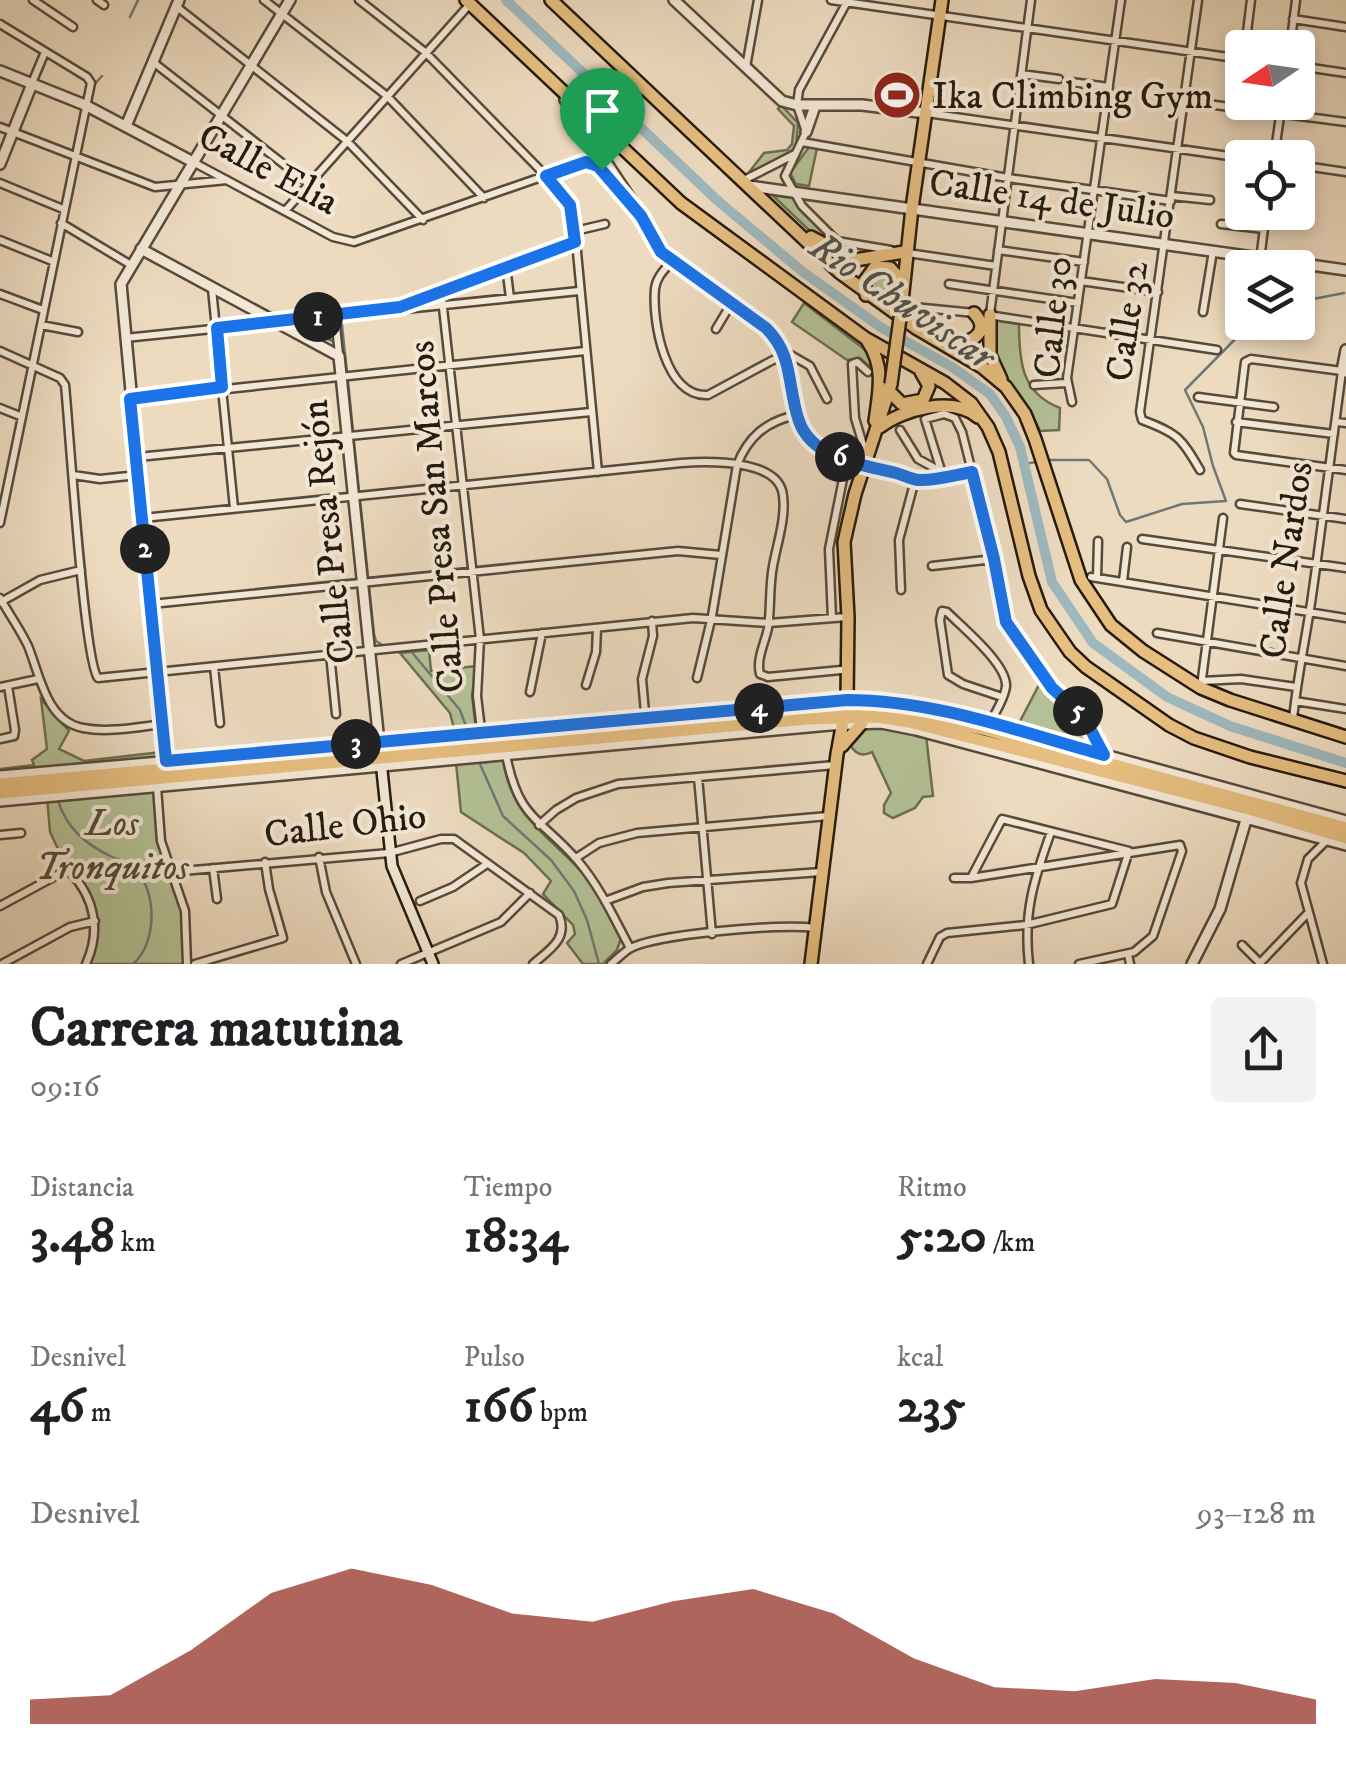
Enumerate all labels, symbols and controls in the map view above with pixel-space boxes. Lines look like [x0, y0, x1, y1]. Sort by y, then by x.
north arrow [1225, 30, 1315, 120]
map controls [1225, 30, 1315, 340]
pin [560, 68, 645, 171]
sports icon: Ika Climbing Gym [871, 69, 923, 121]
place label: Ika Climbing Gym [932, 73, 1213, 121]
icon: arrive [575, 83, 630, 138]
street label: Calle Elia [190, 113, 347, 227]
button: locate [1225, 140, 1315, 230]
street label: Calle 14 de Julio [926, 159, 1177, 241]
water label: Rio Chuviscar [799, 222, 1006, 384]
button: layers [1225, 250, 1315, 340]
street label: Calle 30 [1024, 254, 1084, 381]
street label: Calle 32 [1096, 258, 1160, 384]
pin: 1 [293, 292, 343, 342]
text: 1 [313, 299, 323, 334]
street label: Calle Presa San Marcos [398, 339, 476, 695]
street label: Calle Presa Rejón [291, 397, 367, 666]
pin: 6 [815, 432, 865, 482]
text: 6 [833, 439, 847, 474]
street label: Calle Nardos [1249, 459, 1325, 662]
pin: 2 [120, 524, 170, 574]
text: 2 [138, 531, 152, 566]
pin: 4 [734, 683, 784, 733]
pin: 5 [1053, 686, 1103, 736]
text: 4 [751, 690, 767, 725]
text: 5 [1071, 693, 1085, 728]
pin: 3 [331, 719, 381, 769]
text: 3 [351, 726, 361, 761]
street label: Calle Ohio [261, 792, 429, 860]
park label: Los Tronquitos [35, 800, 190, 892]
text: Carrera matutina [30, 995, 402, 1064]
button: share [1211, 997, 1316, 1102]
text: 09:16 [30, 1067, 100, 1107]
text: Distancia [30, 1170, 134, 1205]
text: Tiempo [464, 1170, 552, 1205]
text: Ritmo [897, 1170, 967, 1205]
text: 3.48 [30, 1205, 115, 1268]
text: 18:34 [464, 1205, 568, 1268]
text: 5:20 [897, 1205, 987, 1268]
text: km [115, 1225, 156, 1260]
text: /km [987, 1225, 1035, 1260]
text: Desnivel [30, 1340, 126, 1375]
text: Pulso [464, 1340, 525, 1375]
text: kcal [897, 1340, 943, 1375]
text: 46 [30, 1375, 85, 1438]
text: 166 [464, 1375, 534, 1438]
text: 235 [897, 1375, 965, 1438]
text: m [85, 1395, 112, 1430]
text: bpm [534, 1395, 588, 1430]
text: Desnivel [30, 1494, 140, 1534]
text: 93–128 m [1197, 1494, 1316, 1534]

